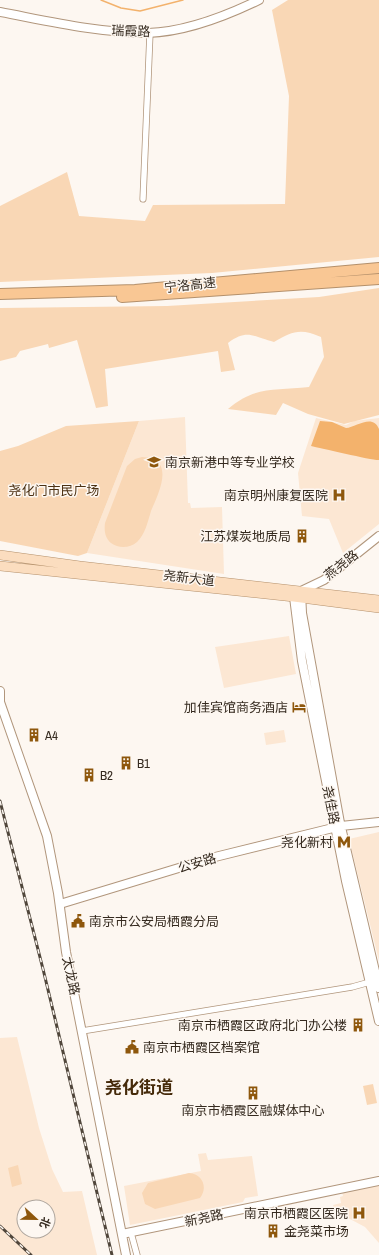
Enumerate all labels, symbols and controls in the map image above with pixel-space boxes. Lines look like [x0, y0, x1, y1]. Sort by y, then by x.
street label: 瑞霞路 [111, 22, 151, 40]
street label: 宁洛高速 [163, 274, 217, 296]
school or university icon: 南京新港中等专业学校 [146, 454, 162, 470]
place label: 南京新港中等专业学校 [165, 454, 295, 471]
park label: 尧化门市民广场 [8, 482, 100, 499]
place label: 南京明州康复医院 [224, 487, 328, 504]
hospital icon: 南京明州康复医院 [331, 487, 347, 503]
place label: 江苏煤炭地质局 [200, 528, 291, 545]
building icon: 江苏煤炭地质局 [294, 528, 310, 544]
street label: 燕尧路 [320, 546, 362, 584]
street label: 尧新大道 [162, 566, 216, 590]
place label: 加佳宾馆商务酒店 [184, 699, 288, 716]
hotel icon: 加佳宾馆商务酒店 [291, 699, 307, 715]
building icon: A4 [26, 727, 42, 743]
place label: A4 [44, 727, 58, 744]
building icon: B1 [118, 755, 134, 771]
place label: B1 [137, 755, 150, 772]
building icon: B2 [81, 767, 97, 783]
place label: B2 [100, 767, 113, 784]
street label: 尧佳路 [319, 784, 343, 826]
place label: 尧化新村 [281, 834, 333, 851]
metro station icon: 尧化新村 [336, 834, 352, 850]
street label: 公安路 [176, 849, 218, 877]
public building icon: 南京市公安局栖霞分局 [70, 913, 86, 929]
place label: 南京市公安局栖霞分局 [89, 913, 219, 930]
street label: 太龙路 [59, 955, 83, 997]
place label: 南京市栖霞区政府北门办公楼 [178, 1017, 347, 1034]
building icon: 南京市栖霞区政府北门办公楼 [350, 1017, 366, 1033]
public building icon: 南京市栖霞区档案馆 [124, 1039, 140, 1055]
place label: 南京市栖霞区档案馆 [143, 1039, 260, 1056]
district label: 尧化街道 [105, 1075, 173, 1098]
building icon: 南京市栖霞区融媒体中心 [245, 1085, 261, 1101]
place label: 南京市栖霞区融媒体中心 [181, 1102, 325, 1119]
north arrow [16, 1199, 56, 1239]
place label: 南京市栖霞区医院 [244, 1205, 348, 1222]
hospital icon: 南京市栖霞区医院 [351, 1205, 367, 1221]
street label: 新尧路 [183, 1206, 225, 1230]
text: 北 [37, 1215, 54, 1230]
building icon: 金尧菜市场 [265, 1223, 281, 1239]
place label: 金尧菜市场 [284, 1223, 349, 1240]

